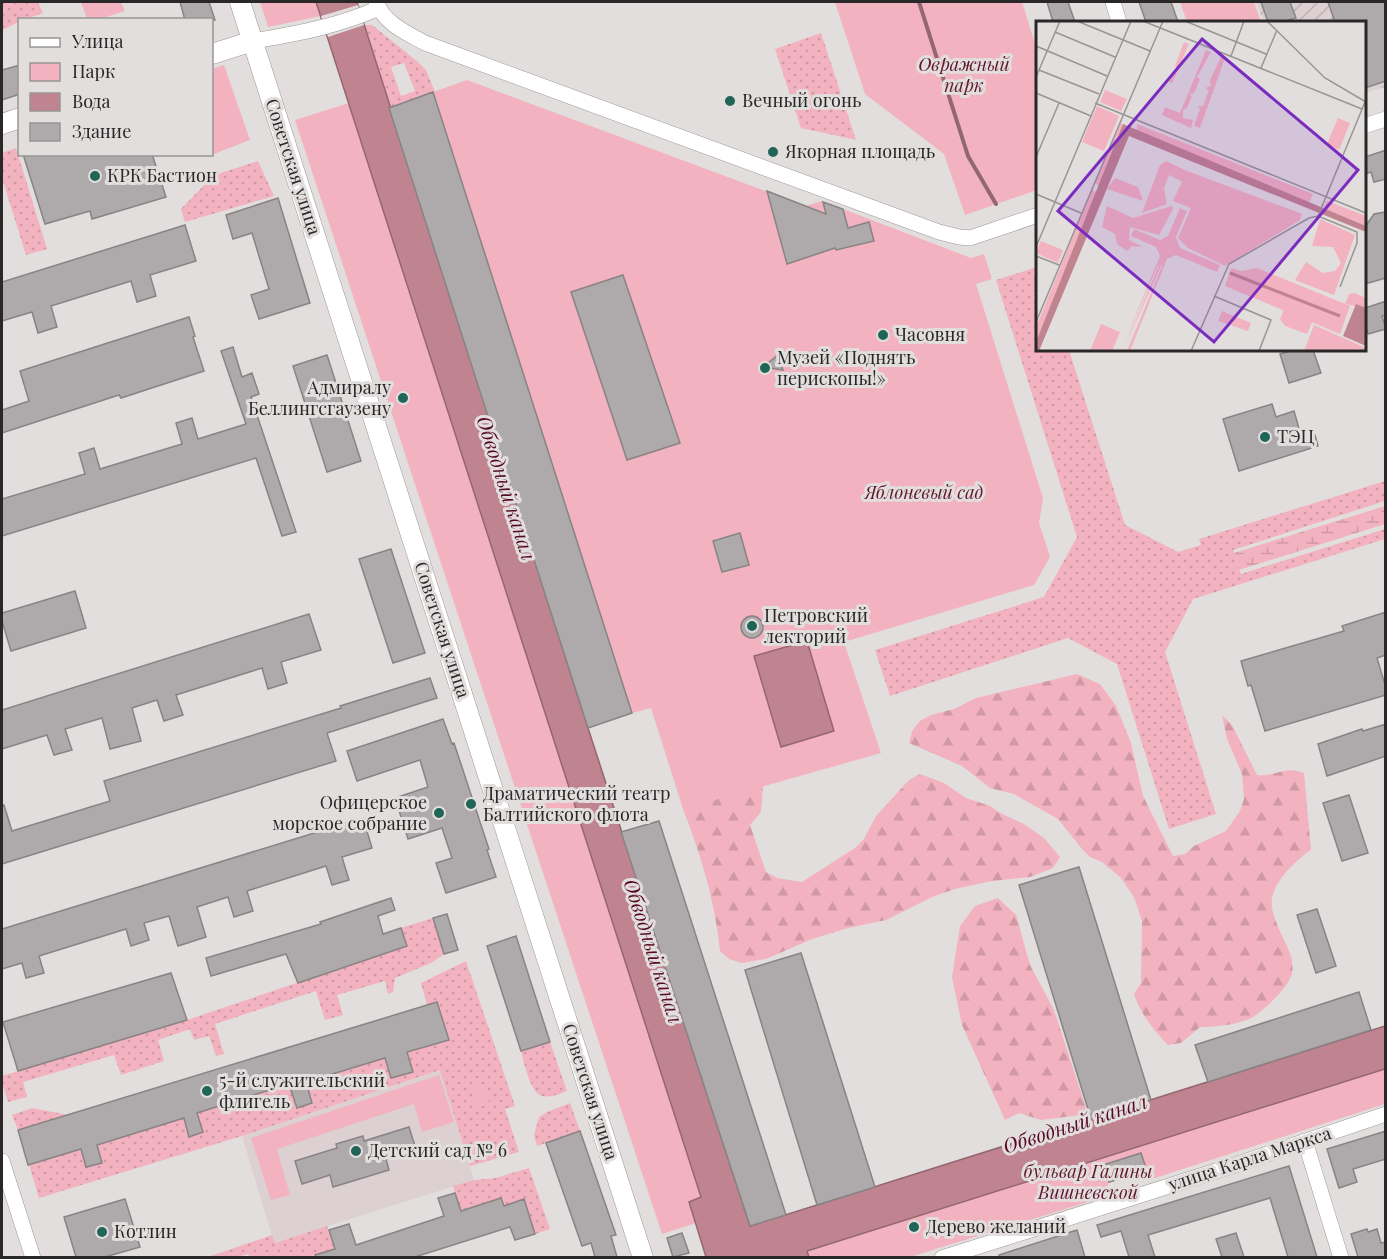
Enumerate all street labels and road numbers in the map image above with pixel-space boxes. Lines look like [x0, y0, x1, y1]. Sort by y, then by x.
street label: Советская улица [261, 95, 327, 238]
street label: Советская улица [410, 558, 476, 701]
street label: Советская улица [558, 1020, 624, 1163]
street label: улица Карла Маркса [1164, 1120, 1334, 1196]

